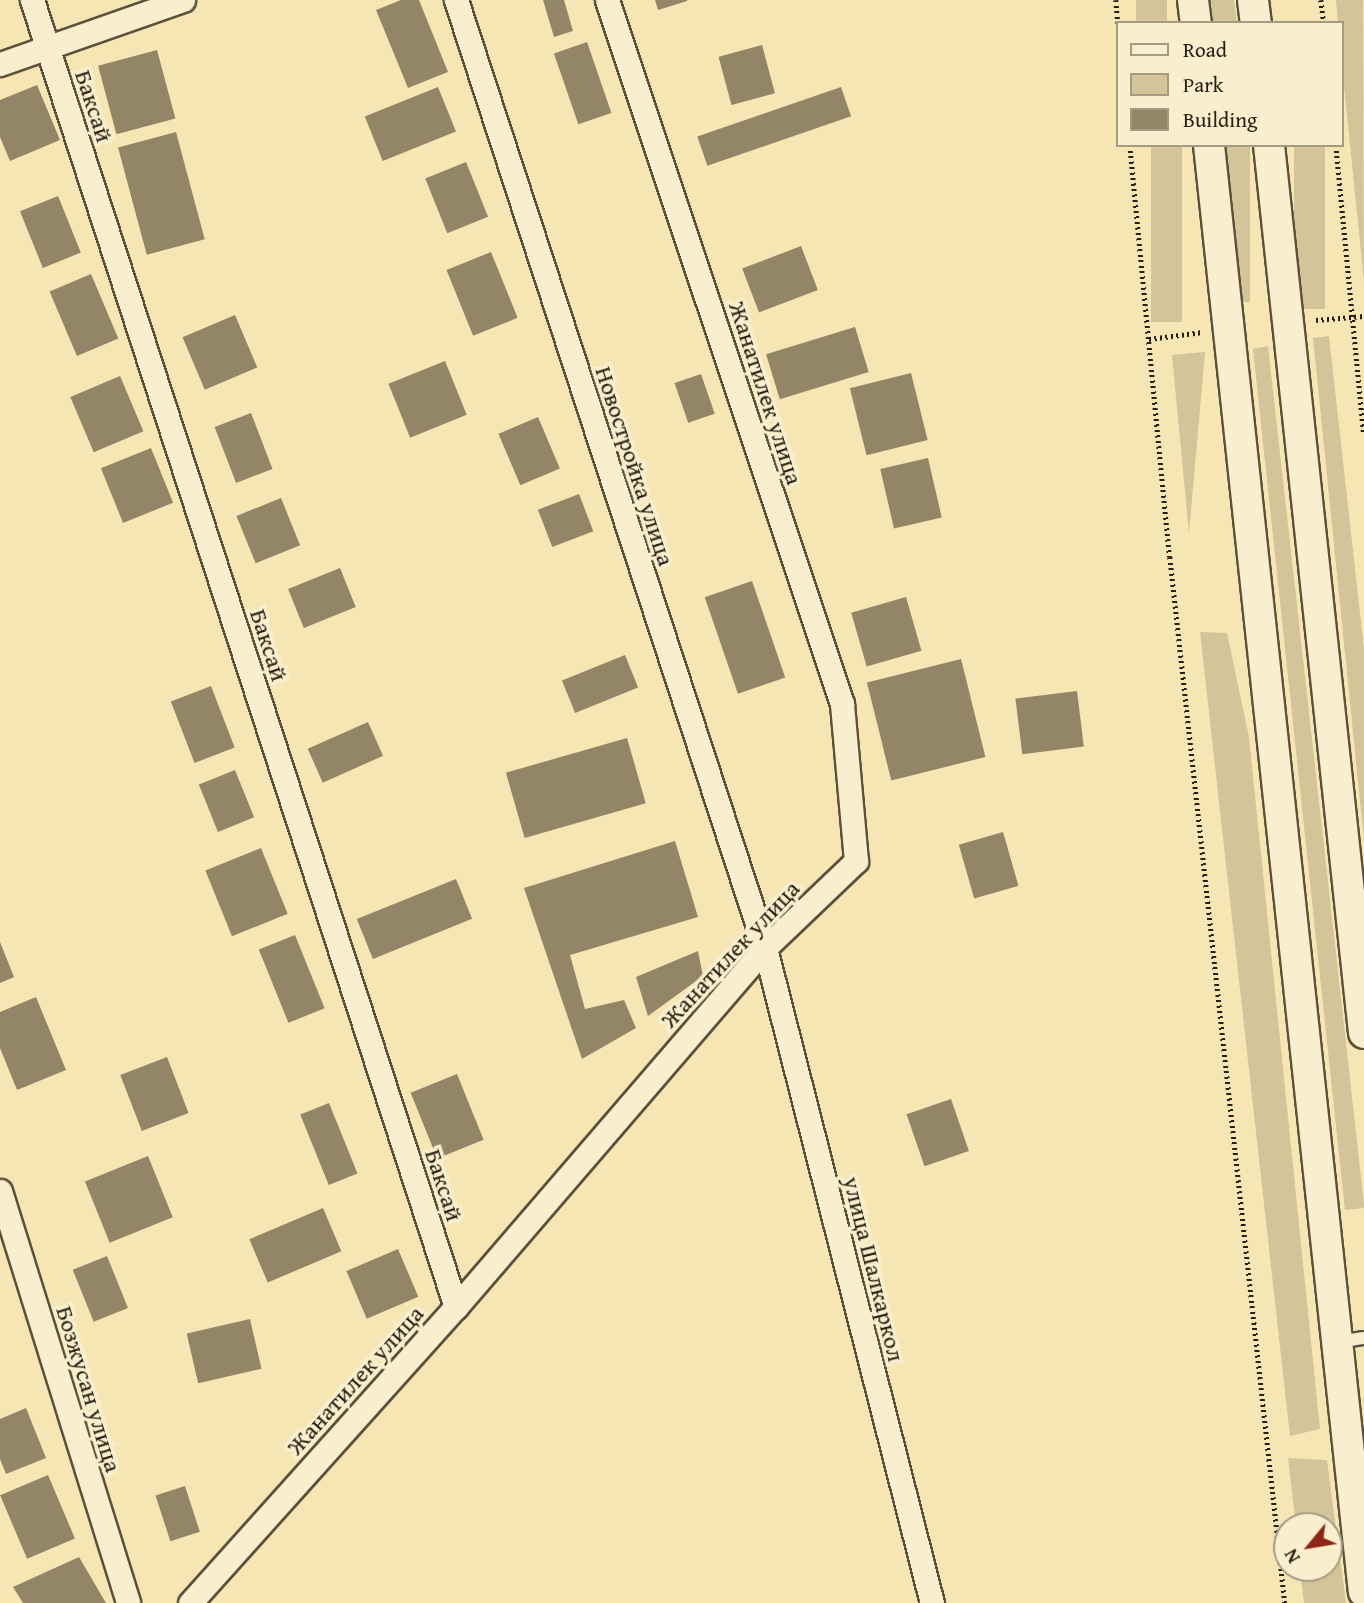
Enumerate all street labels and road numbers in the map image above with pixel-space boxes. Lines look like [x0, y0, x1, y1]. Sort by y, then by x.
street label: Баксай [69, 66, 119, 146]
street label: Жанатилек улица [723, 298, 809, 488]
street label: Новостройка улица [589, 363, 681, 569]
street label: Баксай [244, 605, 294, 685]
street label: Жанатилек улица [654, 874, 806, 1034]
street label: Баксай [419, 1145, 469, 1225]
street label: улица Шалкаркол [837, 1173, 911, 1365]
street label: Жанатилек улица [280, 1299, 430, 1461]
street label: Бозжусан улица [50, 1302, 128, 1476]

